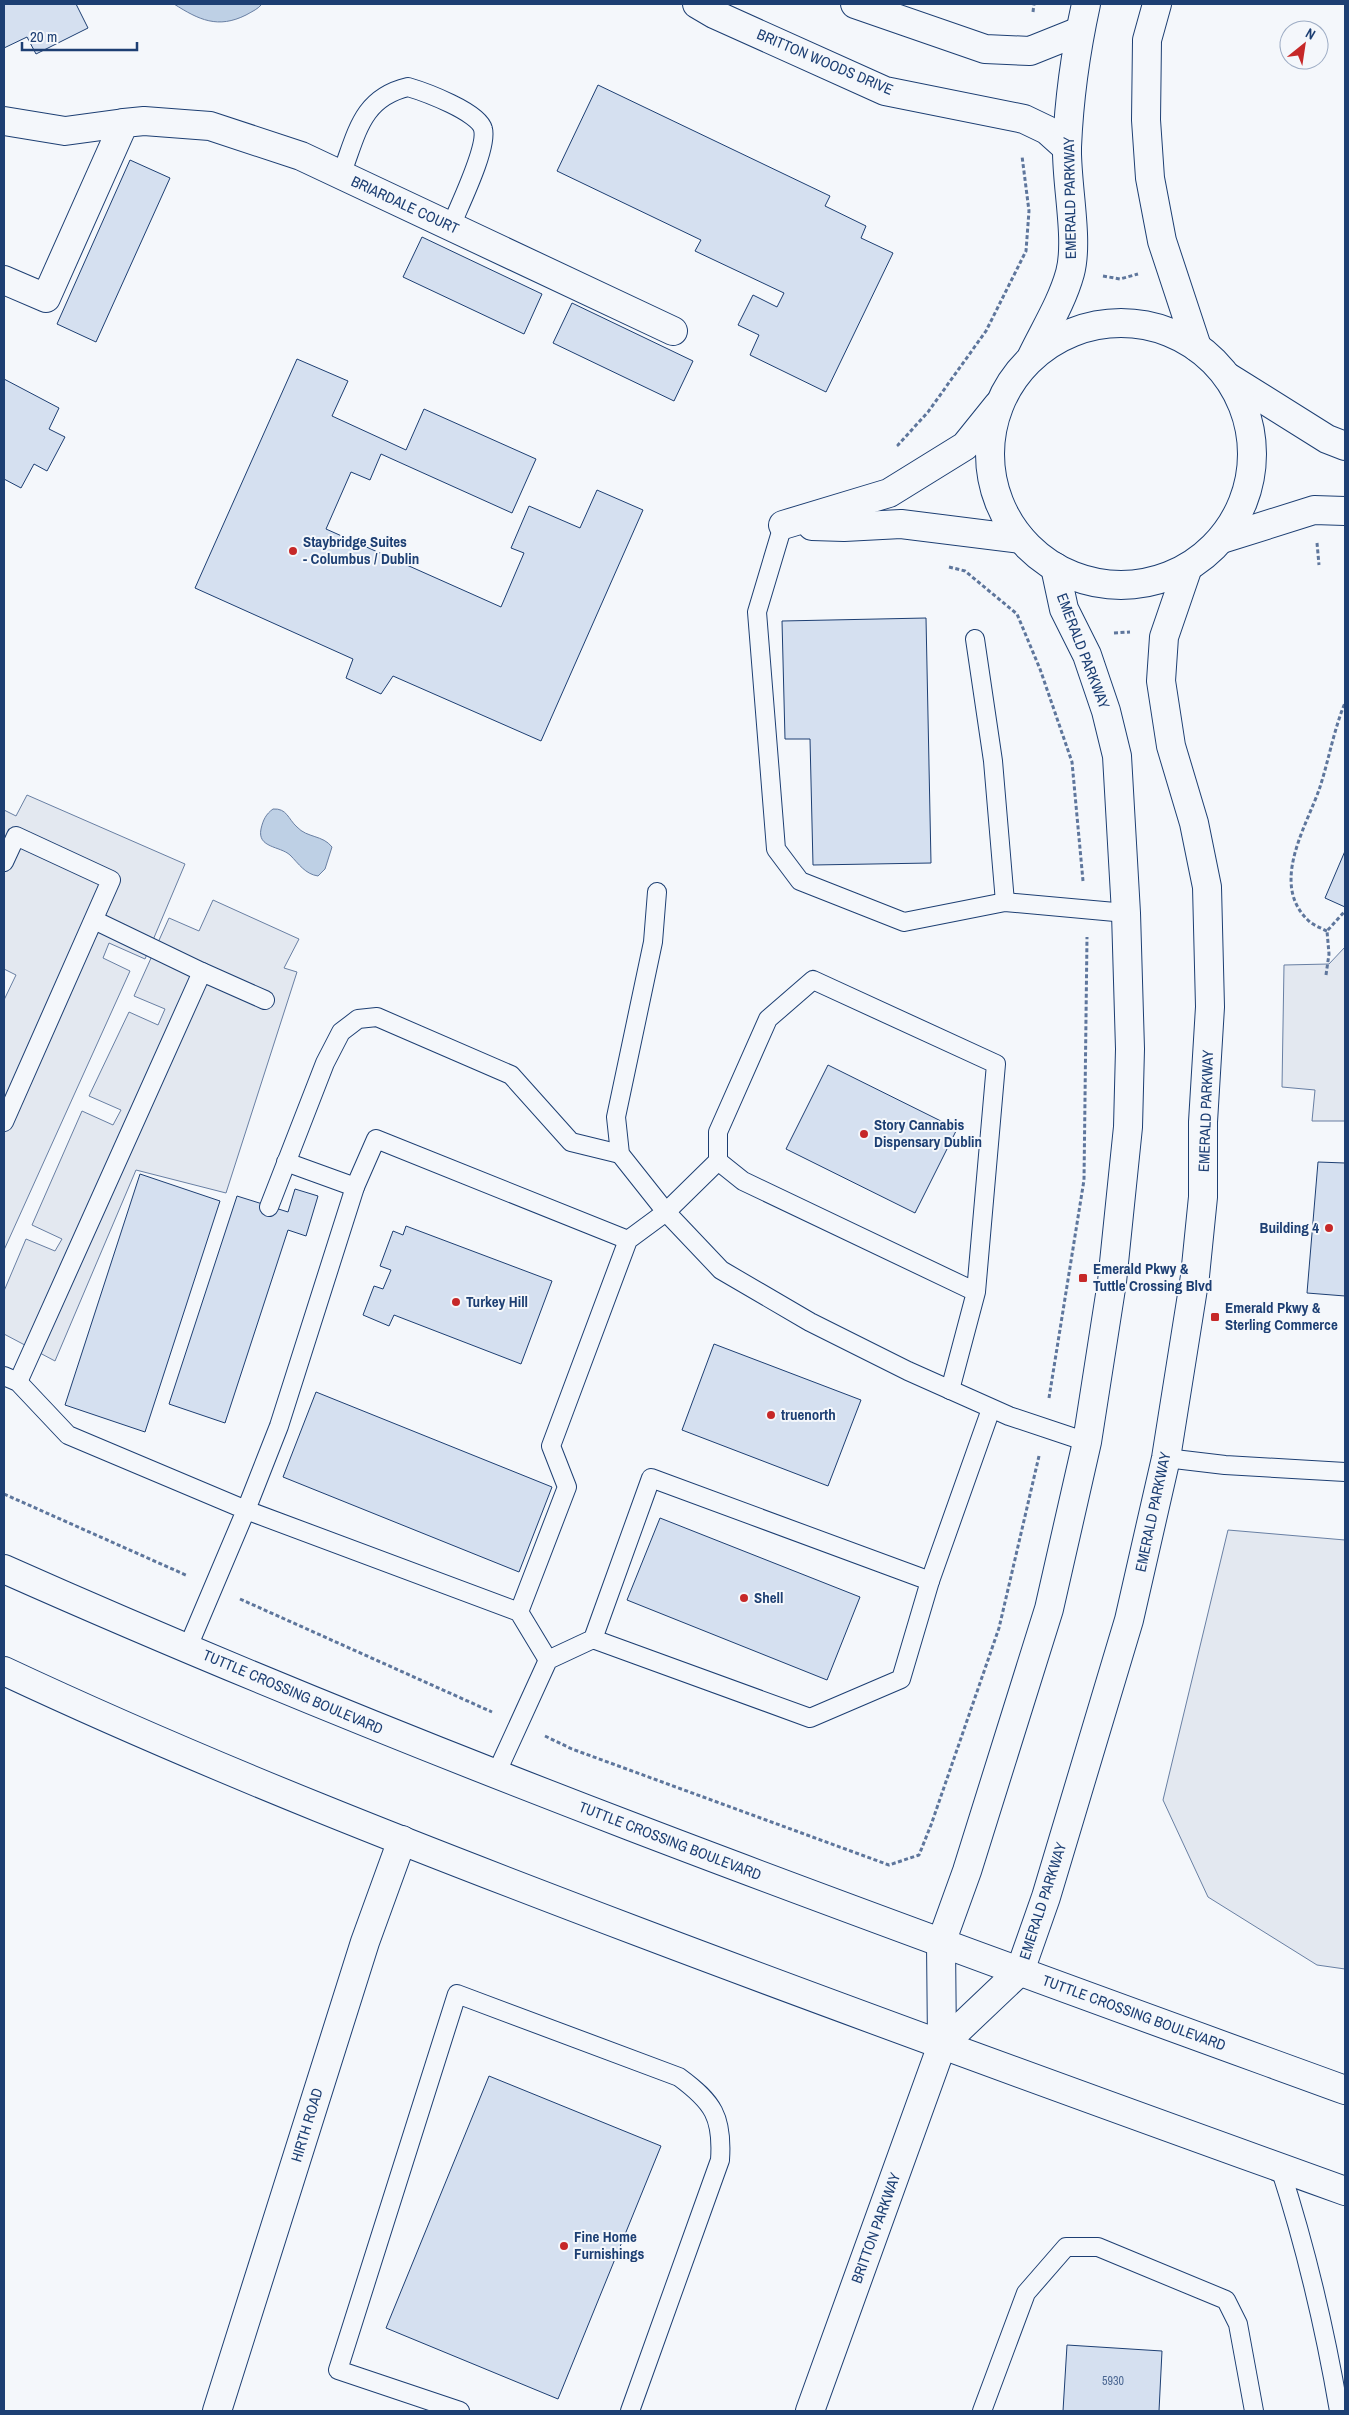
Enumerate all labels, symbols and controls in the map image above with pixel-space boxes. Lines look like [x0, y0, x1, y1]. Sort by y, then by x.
scale bar [22, 20, 138, 52]
north arrow [1279, 20, 1329, 70]
street label: BRITTON WOODS DRIVE [754, 23, 897, 100]
text: N [1302, 24, 1319, 44]
text: 20 m [30, 26, 57, 47]
street label: EMERALD PARKWAY [1058, 136, 1081, 259]
street label: BRIARDALE COURT [348, 170, 463, 239]
place label: Staybridge Suites - Columbus / Dublin [303, 531, 419, 569]
marker: Staybridge Suites - Columbus / Dublin [287, 545, 299, 557]
street label: EMERALD PARKWAY [1052, 590, 1115, 712]
street label: EMERALD PARKWAY [1193, 1049, 1218, 1172]
place label: Story Cannabis Dispensary Dublin [874, 1114, 982, 1152]
marker: Story Cannabis Dispensary Dublin [858, 1128, 870, 1140]
place label: Building 4 [1260, 1217, 1319, 1238]
marker: Building 4 [1323, 1222, 1335, 1234]
place label: Emerald Pkwy & Tuttle Crossing Blvd [1093, 1258, 1212, 1296]
marker: Emerald Pkwy & Tuttle Crossing Blvd [1077, 1272, 1089, 1284]
place label: Turkey Hill [466, 1291, 528, 1312]
marker: Turkey Hill [450, 1296, 462, 1308]
place label: Emerald Pkwy & Sterling Commerce [1225, 1297, 1338, 1335]
marker: Emerald Pkwy & Sterling Commerce [1209, 1311, 1221, 1323]
place label: truenorth [781, 1404, 836, 1425]
marker: truenorth [765, 1409, 777, 1421]
street label: EMERALD PARKWAY [1130, 1449, 1176, 1574]
place label: Shell [754, 1587, 783, 1608]
marker: Shell [738, 1592, 750, 1604]
street label: TUTTLE CROSSING BOULEVARD [200, 1644, 387, 1739]
street label: TUTTLE CROSSING BOULEVARD [576, 1796, 765, 1885]
street label: EMERALD PARKWAY [1014, 1839, 1072, 1962]
street label: TUTTLE CROSSING BOULEVARD [1039, 1970, 1229, 2056]
street label: HIRTH ROAD [285, 2085, 328, 2164]
street label: BRITTON PARKWAY [846, 2169, 906, 2286]
place label: Fine Home Furnishings [574, 2226, 645, 2264]
marker: Fine Home Furnishings [558, 2240, 570, 2252]
house number: 5930 [1102, 2373, 1124, 2389]

